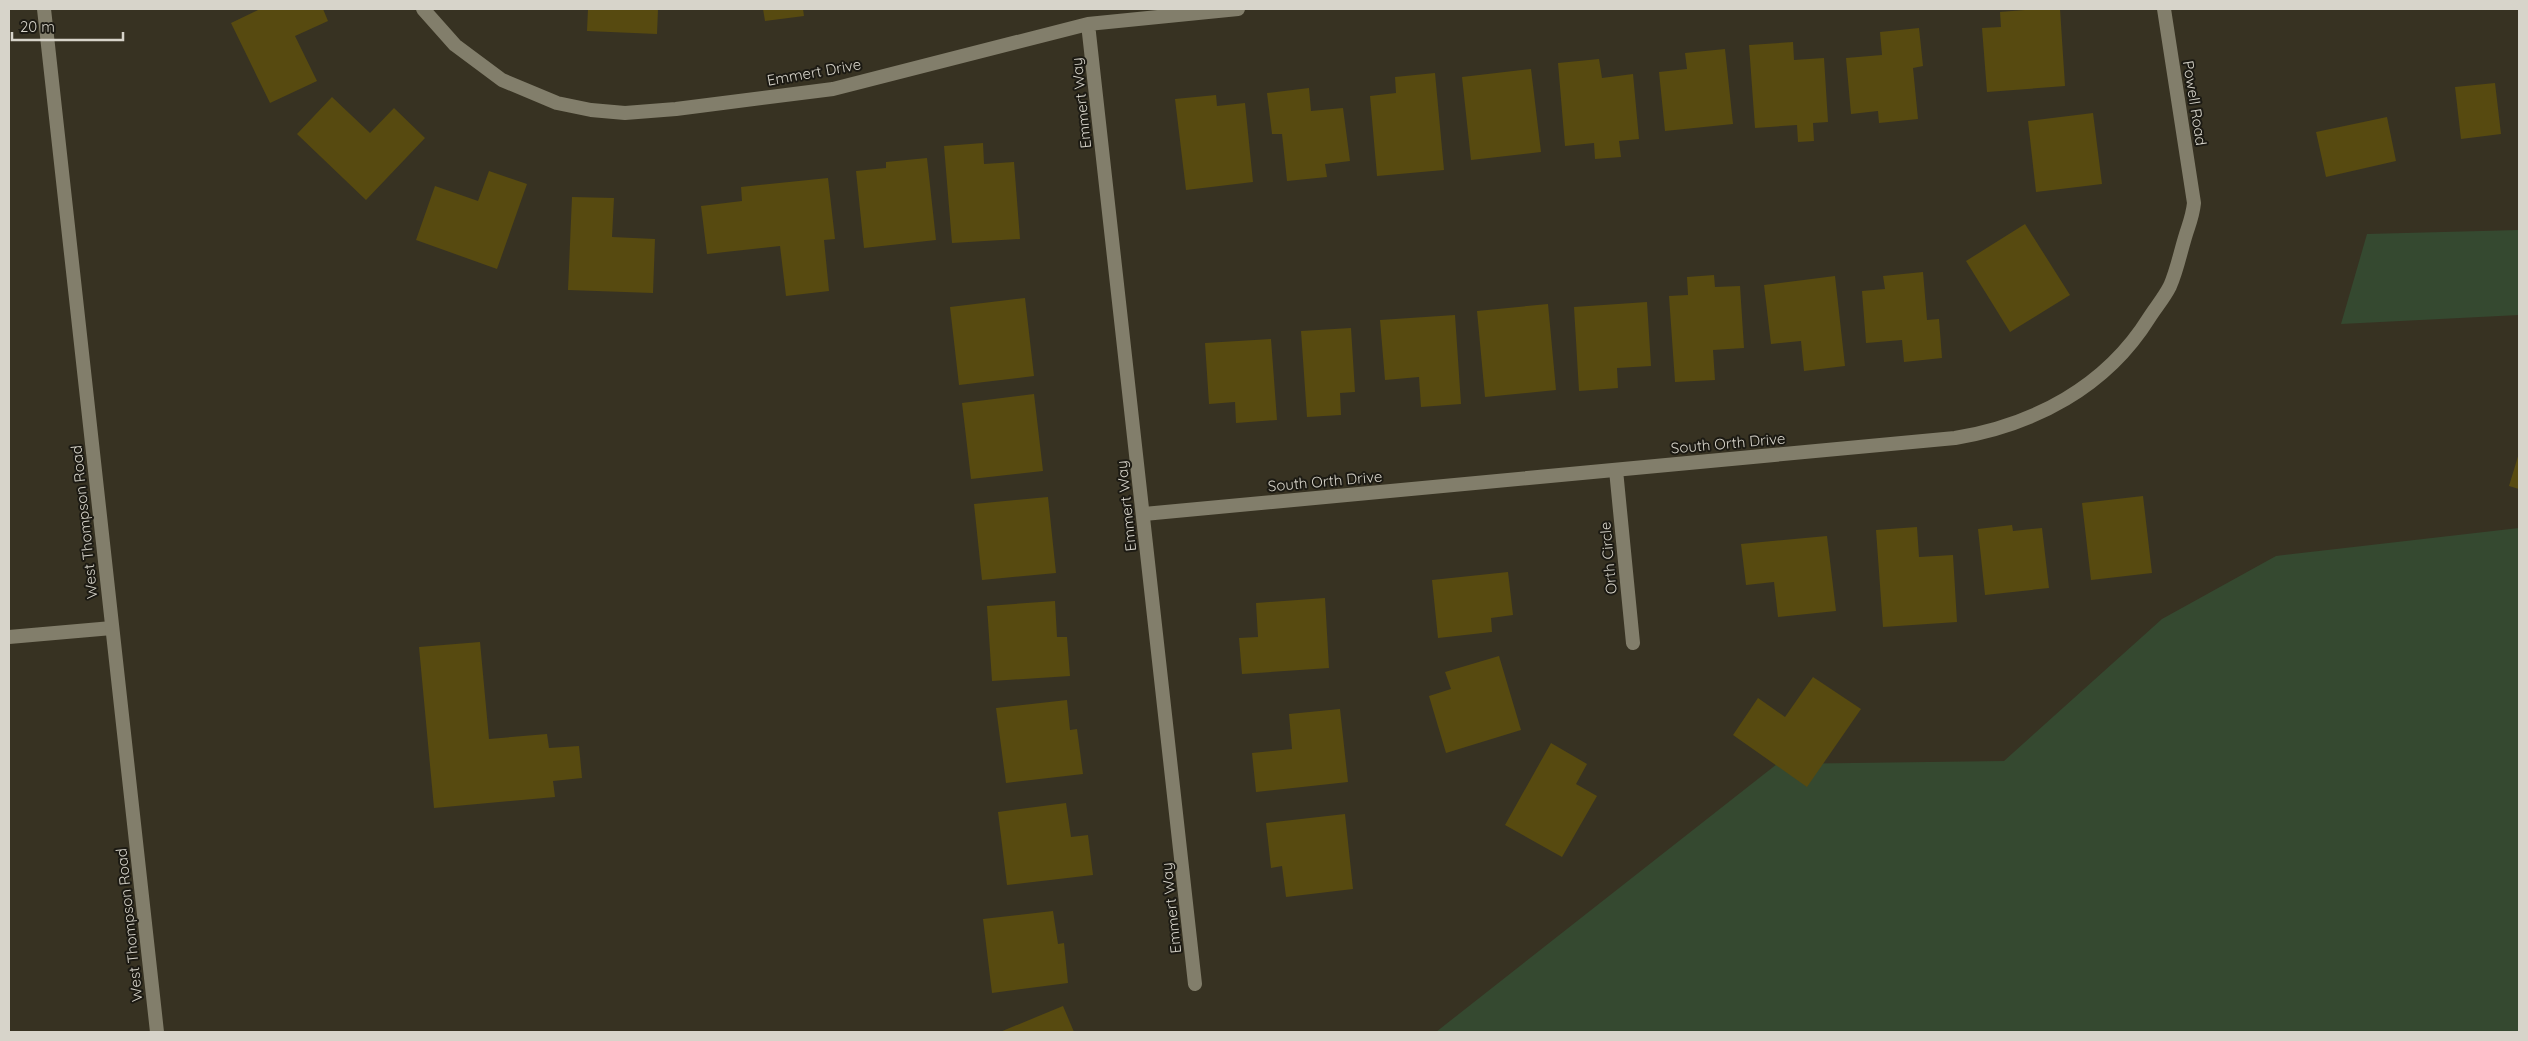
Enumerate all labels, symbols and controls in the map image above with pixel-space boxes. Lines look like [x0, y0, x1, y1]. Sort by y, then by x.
scale bar [12, 10, 124, 42]
text: 20 m [20, 17, 55, 36]
street label: Emmert Drive [765, 54, 863, 90]
street label: Emmert Way [1067, 57, 1095, 149]
street label: Powell Road [2179, 59, 2211, 147]
street label: South Orth Drive [1670, 429, 1786, 457]
street label: West Thompson Road [66, 444, 102, 600]
street label: Emmert Way [1112, 460, 1140, 552]
street label: South Orth Drive [1267, 467, 1383, 495]
street label: Orth Circle [1595, 521, 1621, 595]
street label: West Thompson Road [111, 847, 147, 1003]
street label: Emmert Way [1157, 862, 1185, 954]

